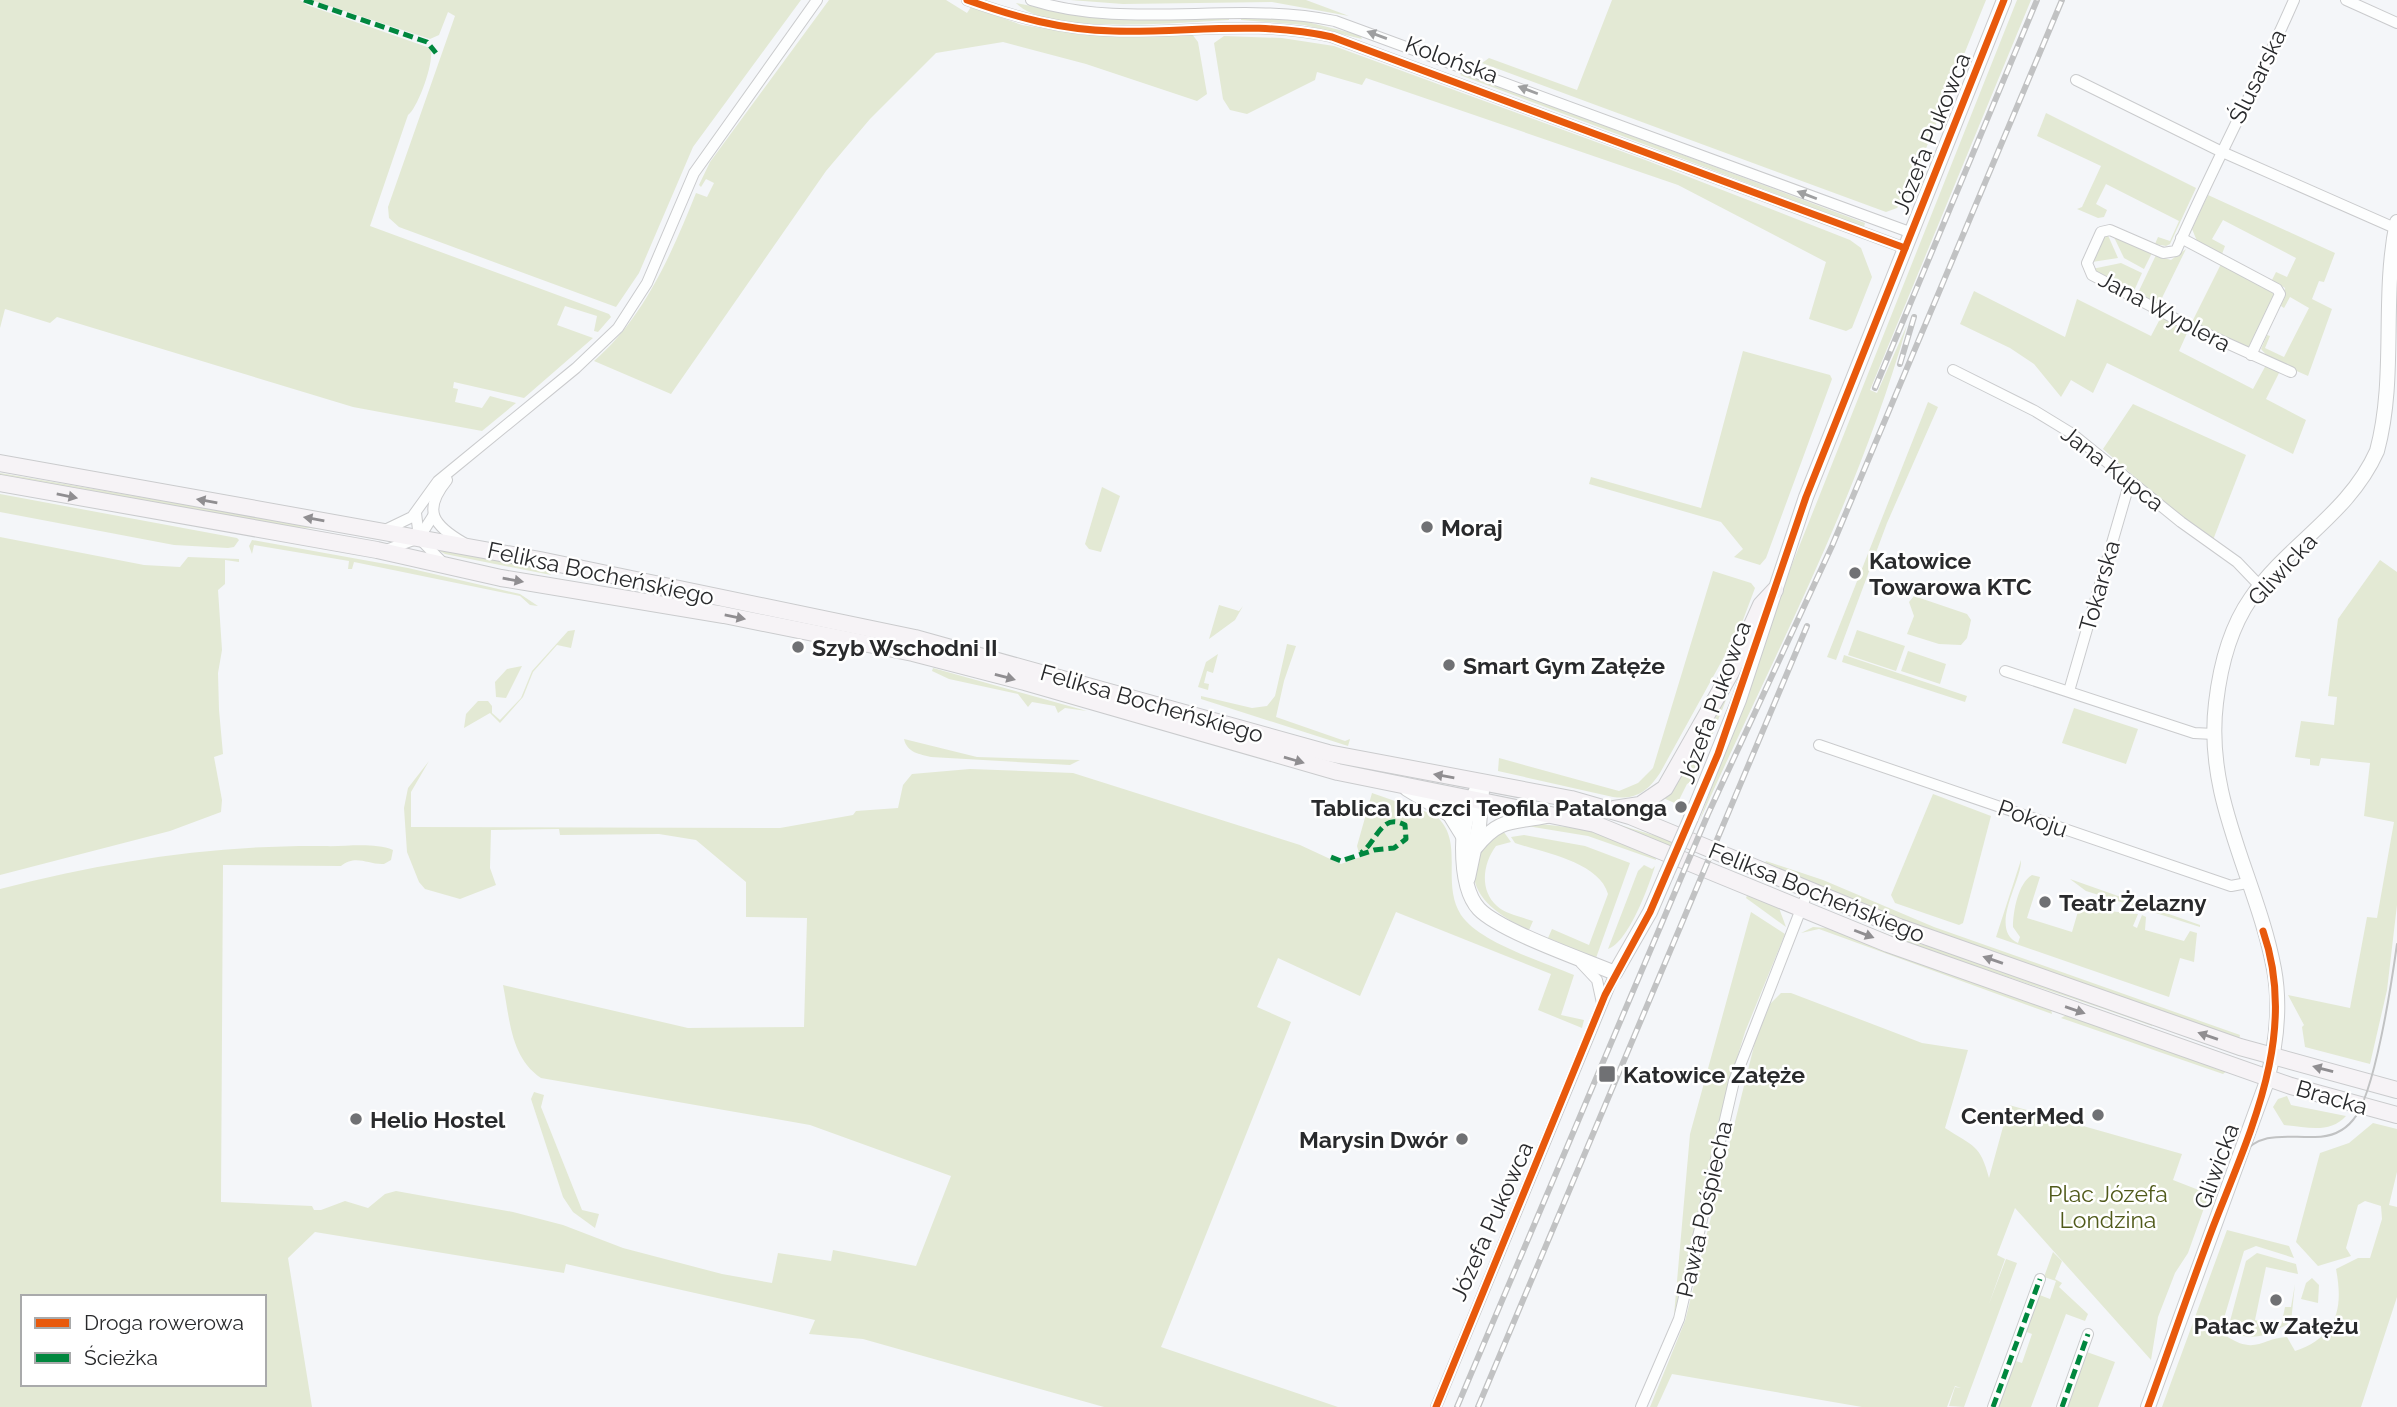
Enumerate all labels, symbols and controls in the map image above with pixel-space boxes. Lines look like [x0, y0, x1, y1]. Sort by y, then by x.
street label: Ślusarska [2223, 25, 2291, 127]
one-way arrow [1367, 29, 1388, 40]
street label: Kolońska [1402, 30, 1502, 88]
street label: Józefa Pukowca [1886, 49, 1976, 217]
one-way arrow [1518, 85, 1539, 96]
one-way arrow [1796, 189, 1817, 200]
street label: Jana Wyplera [2095, 265, 2235, 357]
street label: Jana Kupca [2056, 420, 2170, 516]
one-way arrow [56, 491, 78, 502]
one-way arrow [196, 495, 218, 506]
one-way arrow [303, 514, 325, 525]
place label: Moraj [1441, 514, 1503, 541]
marker: Moraj [1419, 519, 1435, 535]
street label: Gliwicka [2242, 527, 2322, 611]
street label: Feliksa Bocheńskiego [485, 536, 717, 610]
street label: Tokarska [2073, 537, 2125, 635]
place label: Katowice Towarowa KTC [1869, 547, 2032, 600]
marker: Katowice Towarowa KTC [1847, 565, 1863, 581]
one-way arrow [502, 575, 524, 586]
one-way arrow [724, 612, 746, 623]
street label: Józefa Pukowca [1672, 617, 1756, 787]
place label: Szyb Wschodni II [812, 634, 998, 661]
marker: Szyb Wschodni II [790, 639, 806, 655]
place label: Smart Gym Załęże [1463, 652, 1665, 679]
marker: Smart Gym Załęże [1441, 657, 1457, 673]
street label: Feliksa Bocheńskiego [1037, 658, 1267, 748]
one-way arrow [995, 672, 1016, 682]
one-way arrow [1284, 755, 1305, 765]
one-way arrow [1433, 770, 1455, 781]
place label: Tablica ku czci Teofila Patalonga [1311, 794, 1667, 821]
street label: Pokoju [1995, 794, 2071, 842]
marker: Tablica ku czci Teofila Patalonga [1673, 799, 1689, 815]
street label: Feliksa Bocheńskiego [1705, 836, 1929, 948]
place label: Teatr Żelazny [2059, 889, 2207, 916]
marker: Teatr Żelazny [2037, 894, 2053, 910]
one-way arrow [1853, 929, 1874, 940]
one-way arrow [1983, 954, 2004, 965]
one-way arrow [2065, 1005, 2086, 1016]
one-way arrow [2197, 1030, 2218, 1041]
place label: Katowice Załęże [1623, 1061, 1805, 1088]
one-way arrow [2312, 1063, 2334, 1074]
marker: Katowice Załęże [1597, 1064, 1617, 1084]
street label: Bracka [2293, 1074, 2371, 1120]
place label: CenterMed [1961, 1102, 2084, 1129]
place label: Helio Hostel [370, 1106, 506, 1133]
marker: CenterMed [2090, 1107, 2106, 1123]
marker: Helio Hostel [348, 1111, 364, 1127]
street label: Pawła Pośpiecha [1671, 1118, 1737, 1300]
street label: Gliwicka [2188, 1120, 2244, 1212]
place label: Marysin Dwór [1299, 1126, 1448, 1153]
marker: Marysin Dwór [1454, 1131, 1470, 1147]
street label: Józefa Pukowca [1444, 1137, 1538, 1305]
park label: Plac Józefa Londzina [2048, 1180, 2168, 1233]
marker: Pałac w Załężu [2268, 1292, 2284, 1308]
legend [21, 1295, 266, 1386]
text: Droga rowerowa [84, 1310, 244, 1335]
place label: Pałac w Załężu [2193, 1312, 2359, 1339]
text: Ścieżka [84, 1345, 158, 1370]

